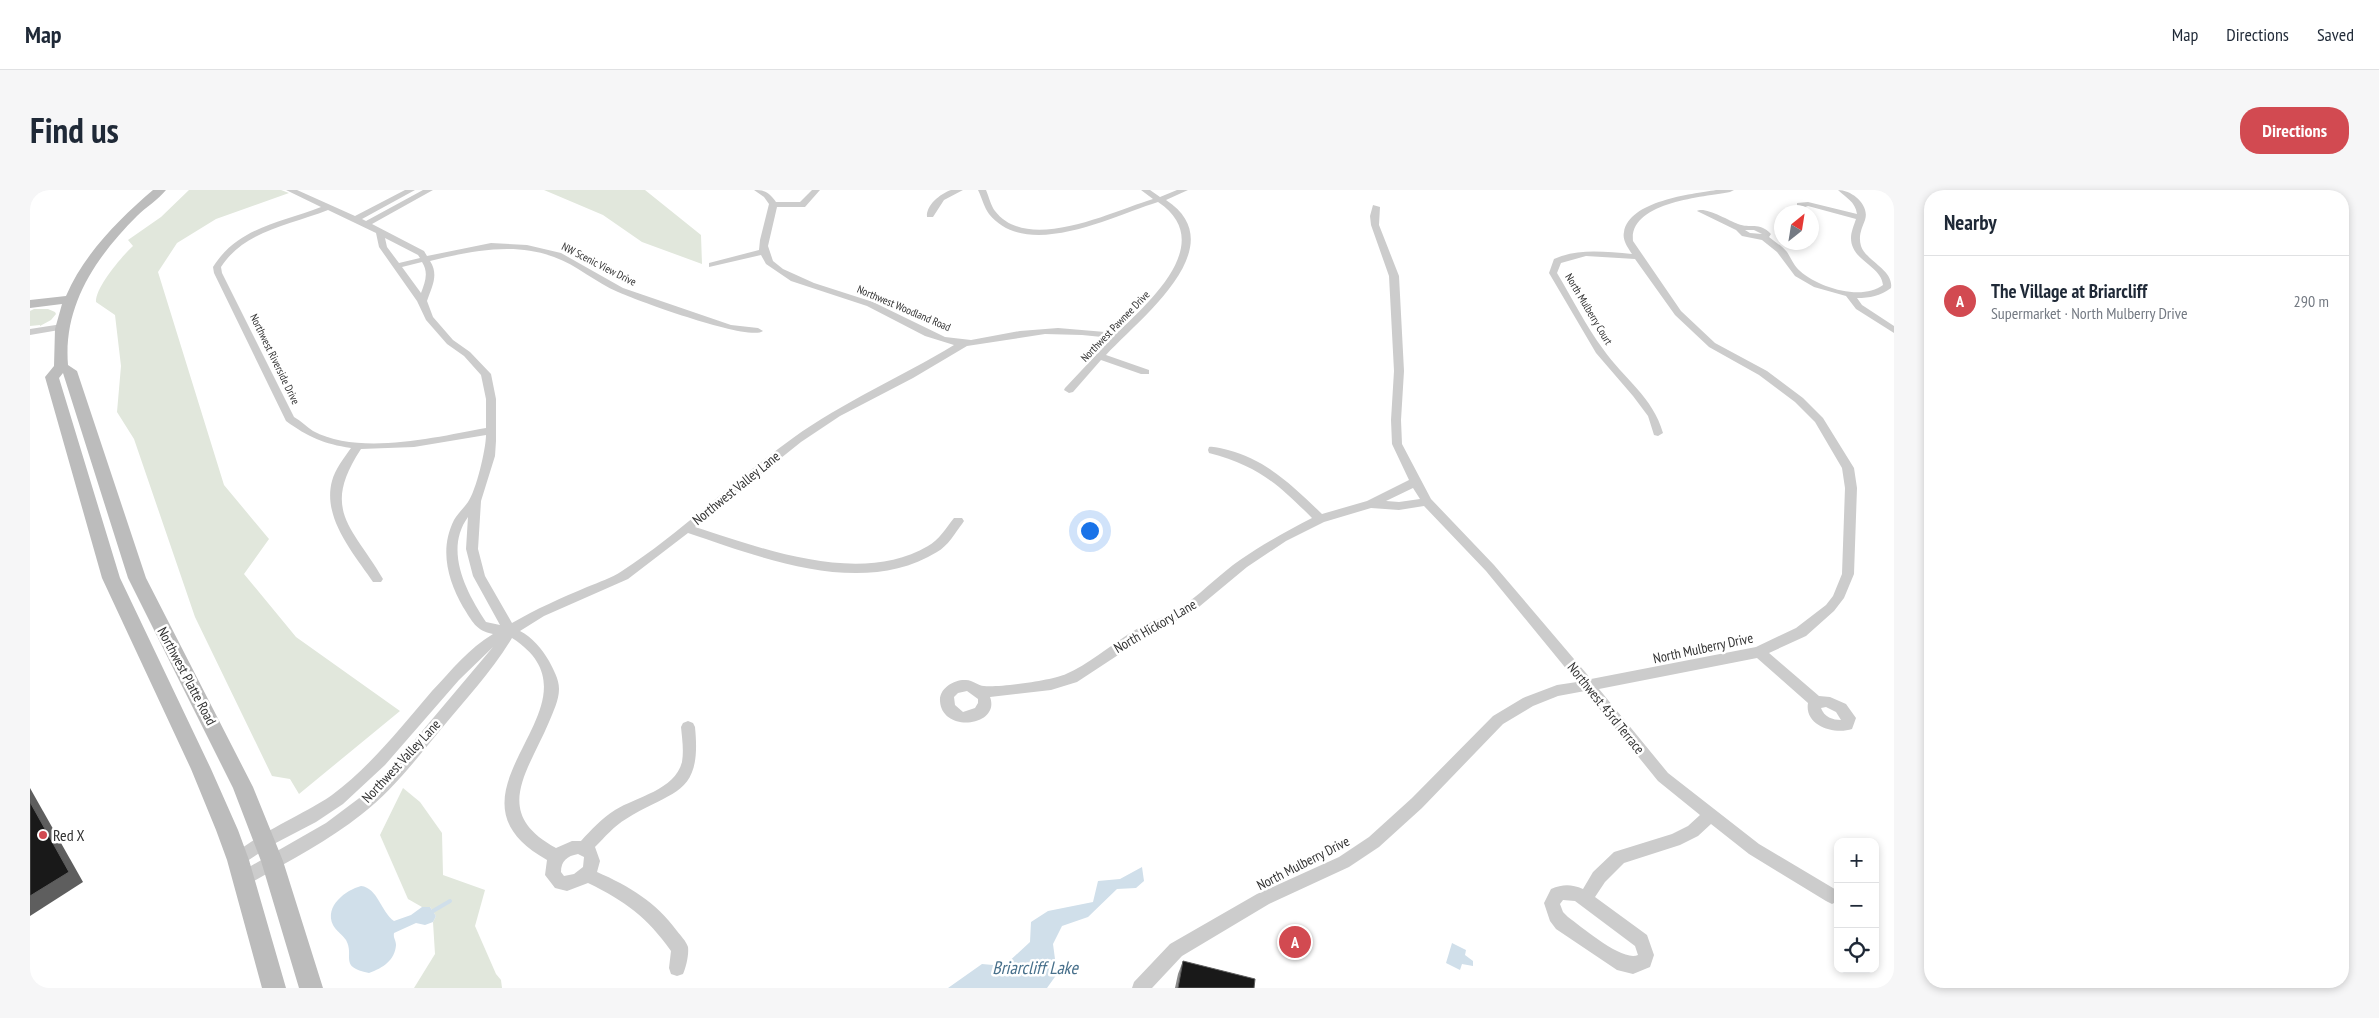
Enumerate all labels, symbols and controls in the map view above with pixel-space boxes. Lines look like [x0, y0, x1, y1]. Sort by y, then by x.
text: Map [25, 19, 62, 50]
text: Map [2172, 23, 2198, 46]
text: Directions [2226, 23, 2289, 46]
text: Saved [2317, 23, 2354, 46]
text: Find us [30, 107, 119, 153]
button: Directions [2240, 107, 2349, 154]
north arrow [1774, 205, 1819, 250]
text: Nearby [1944, 209, 1997, 236]
street label: NW Scenic View Drive [559, 239, 639, 289]
street label: North Mulberry Court [1562, 271, 1616, 347]
text: The Village at Briarcliff [1991, 279, 2147, 303]
street label: Northwest Woodland Road [855, 282, 953, 334]
street label: Northwest Pawnee Drive [1077, 287, 1153, 365]
text: A [1956, 291, 1964, 311]
text: 290 m [2294, 291, 2329, 311]
text: Supermarket · North Mulberry Drive [1991, 303, 2188, 323]
street label: Northwest Riverside Drive [247, 311, 303, 407]
street label: Northwest Valley Lane [689, 447, 784, 529]
your location [1077, 518, 1103, 544]
street label: North Hickory Lane [1110, 595, 1200, 657]
street label: Northwest Platte Road [154, 624, 220, 728]
street label: North Mulberry Drive [1651, 629, 1755, 667]
street label: Northwest 43rd Terrace [1564, 659, 1649, 758]
street label: Northwest Valley Lane [358, 715, 444, 806]
place label: Red X [53, 825, 85, 845]
marker: Red X [37, 829, 49, 841]
street label: North Mulberry Drive [1254, 832, 1353, 894]
map controls [1834, 838, 1879, 973]
button: + [1834, 838, 1879, 883]
button: − [1834, 883, 1879, 928]
pin: A [1279, 923, 1311, 961]
button: locate [1834, 928, 1879, 973]
water label: Briarcliff Lake [992, 956, 1079, 979]

